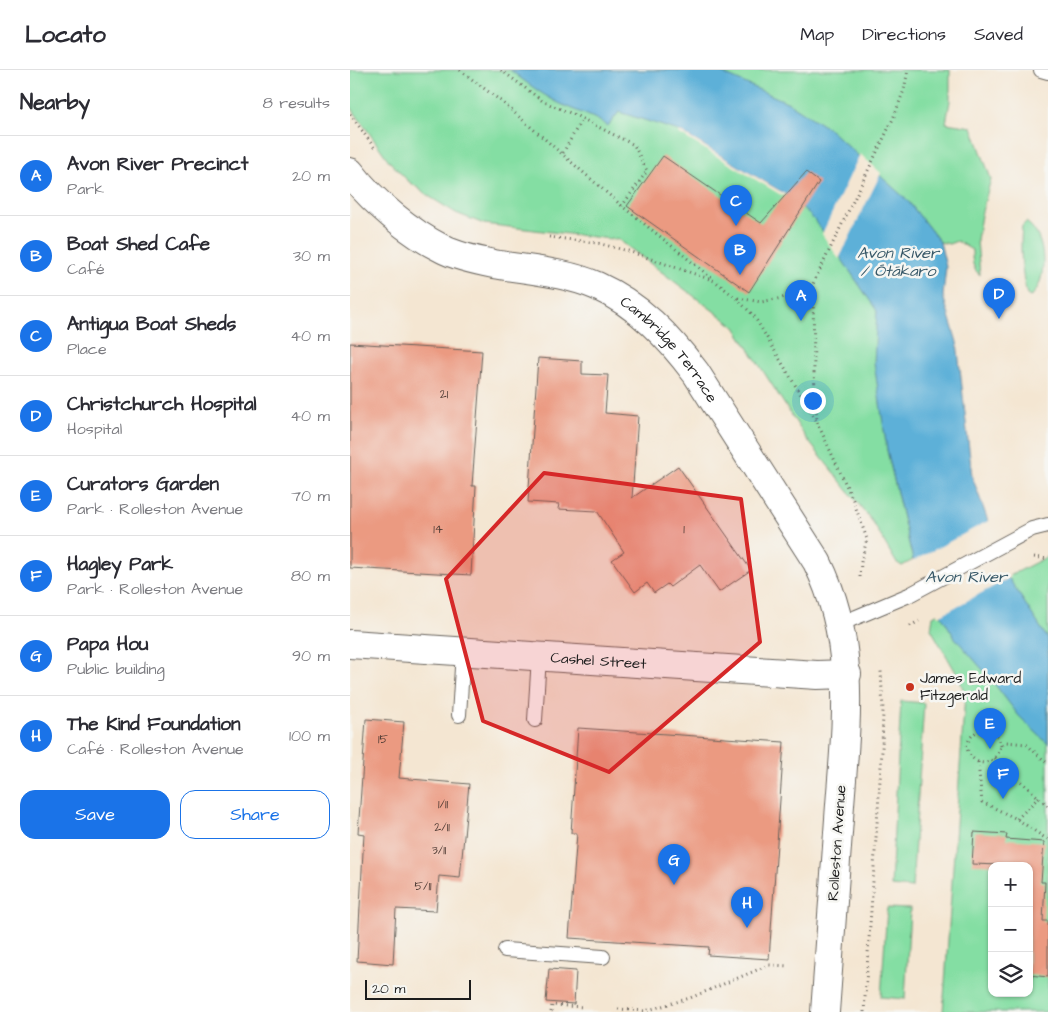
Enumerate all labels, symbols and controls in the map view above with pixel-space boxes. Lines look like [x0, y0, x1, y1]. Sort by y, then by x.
text: Locato [25, 18, 106, 52]
text: Map [800, 22, 834, 47]
text: Directions [862, 22, 946, 47]
text: Saved [974, 22, 1023, 47]
text: Nearby [20, 88, 90, 117]
text: 8 results [263, 92, 330, 114]
text: Avon River Precinct [67, 151, 248, 178]
text: A [31, 165, 41, 187]
text: 20 m [292, 165, 330, 187]
text: Park [67, 178, 104, 200]
pin: C [720, 185, 752, 226]
text: Boat Shed Cafe [67, 231, 210, 258]
pin: B [724, 234, 756, 275]
water label: Avon River / Ōtākaro [857, 242, 941, 282]
text: B [30, 245, 42, 267]
text: 30 m [293, 245, 330, 267]
text: Café [67, 258, 105, 280]
pin: D [983, 278, 1015, 319]
pin: A [785, 280, 817, 321]
street label: Cambridge Terrace [616, 291, 723, 407]
text: Antigua Boat Sheds [67, 311, 236, 338]
text: C [30, 325, 42, 347]
text: 40 m [290, 325, 330, 347]
text: Place [67, 338, 107, 360]
house number: 21 [440, 386, 449, 403]
your location [800, 388, 826, 414]
text: Christchurch Hospital [67, 391, 257, 418]
text: D [31, 405, 41, 427]
text: 40 m [290, 405, 330, 427]
text: Hospital [67, 418, 122, 440]
text: Curators Garden [67, 471, 219, 498]
text: E [31, 485, 41, 507]
text: 70 m [291, 485, 330, 507]
text: Park · Rolleston Avenue [67, 498, 243, 520]
house number: 14 [433, 521, 443, 538]
house number: 1 [683, 521, 685, 538]
text: Hagley Park [67, 551, 173, 578]
text: F [30, 565, 42, 587]
text: 80 m [291, 565, 330, 587]
water label: Avon River [925, 566, 1009, 588]
text: Park · Rolleston Avenue [67, 578, 243, 600]
text: Papa Hou [67, 631, 148, 658]
text: G [30, 645, 42, 667]
text: 90 m [292, 645, 330, 667]
street label: Cashel Street [550, 647, 647, 674]
text: Public building [67, 658, 165, 680]
place label: James Edward Fitzgerald [920, 668, 1022, 707]
marker: James Edward Fitzgerald [904, 681, 916, 693]
pin: E [974, 708, 1006, 749]
text: The Kind Foundation [67, 711, 241, 738]
text: H [31, 725, 41, 747]
text: 100 m [289, 725, 330, 747]
house number: 15 [378, 731, 389, 748]
text: Café · Rolleston Avenue [67, 738, 244, 760]
pin: F [987, 758, 1019, 799]
street label: Rolleston Avenue [822, 784, 852, 902]
button: Save [20, 790, 170, 839]
button: Share [180, 790, 330, 839]
house number: 1/11 [438, 796, 448, 813]
house number: 2/11 [434, 819, 450, 836]
house number: 3/11 [432, 842, 447, 859]
pin: G [658, 844, 690, 885]
map controls [988, 862, 1033, 997]
button: + [988, 862, 1033, 907]
house number: 5/11 [414, 878, 432, 895]
pin: H [731, 887, 763, 928]
button: − [988, 907, 1033, 952]
button: layers [988, 952, 1033, 997]
scale bar [365, 977, 471, 1000]
text: 20 m [372, 979, 405, 999]

